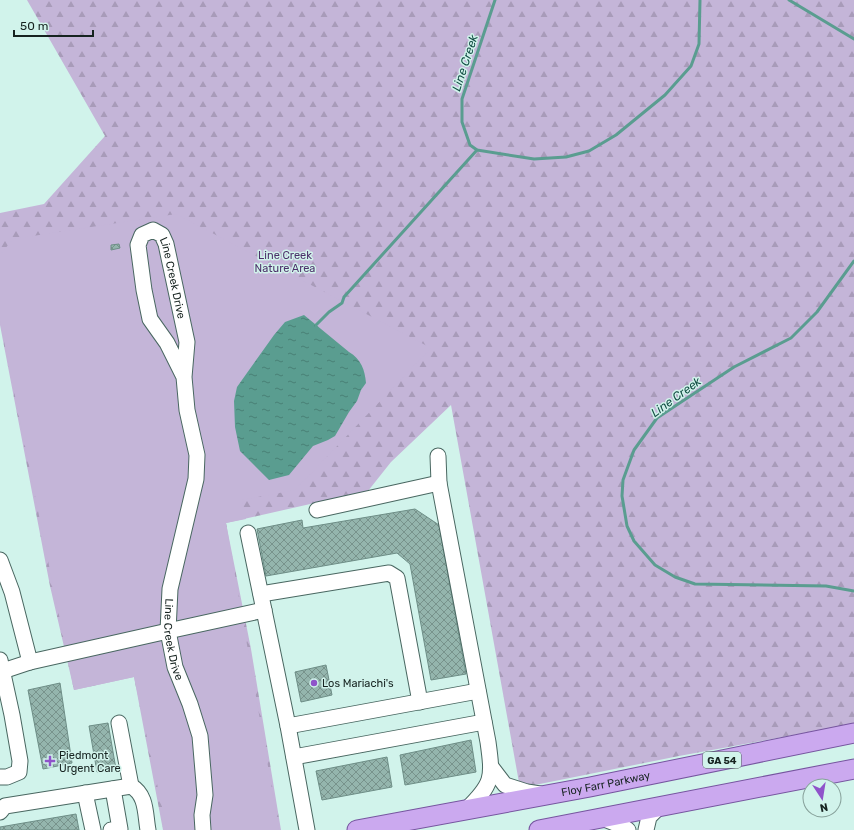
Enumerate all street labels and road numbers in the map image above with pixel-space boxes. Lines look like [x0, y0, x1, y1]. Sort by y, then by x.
street label: Line Creek Drive [157, 235, 188, 320]
street label: Line Creek Drive [161, 598, 186, 682]
road number: GA 54 [703, 752, 741, 768]
street label: Floy Farr Parkway [560, 769, 651, 799]

